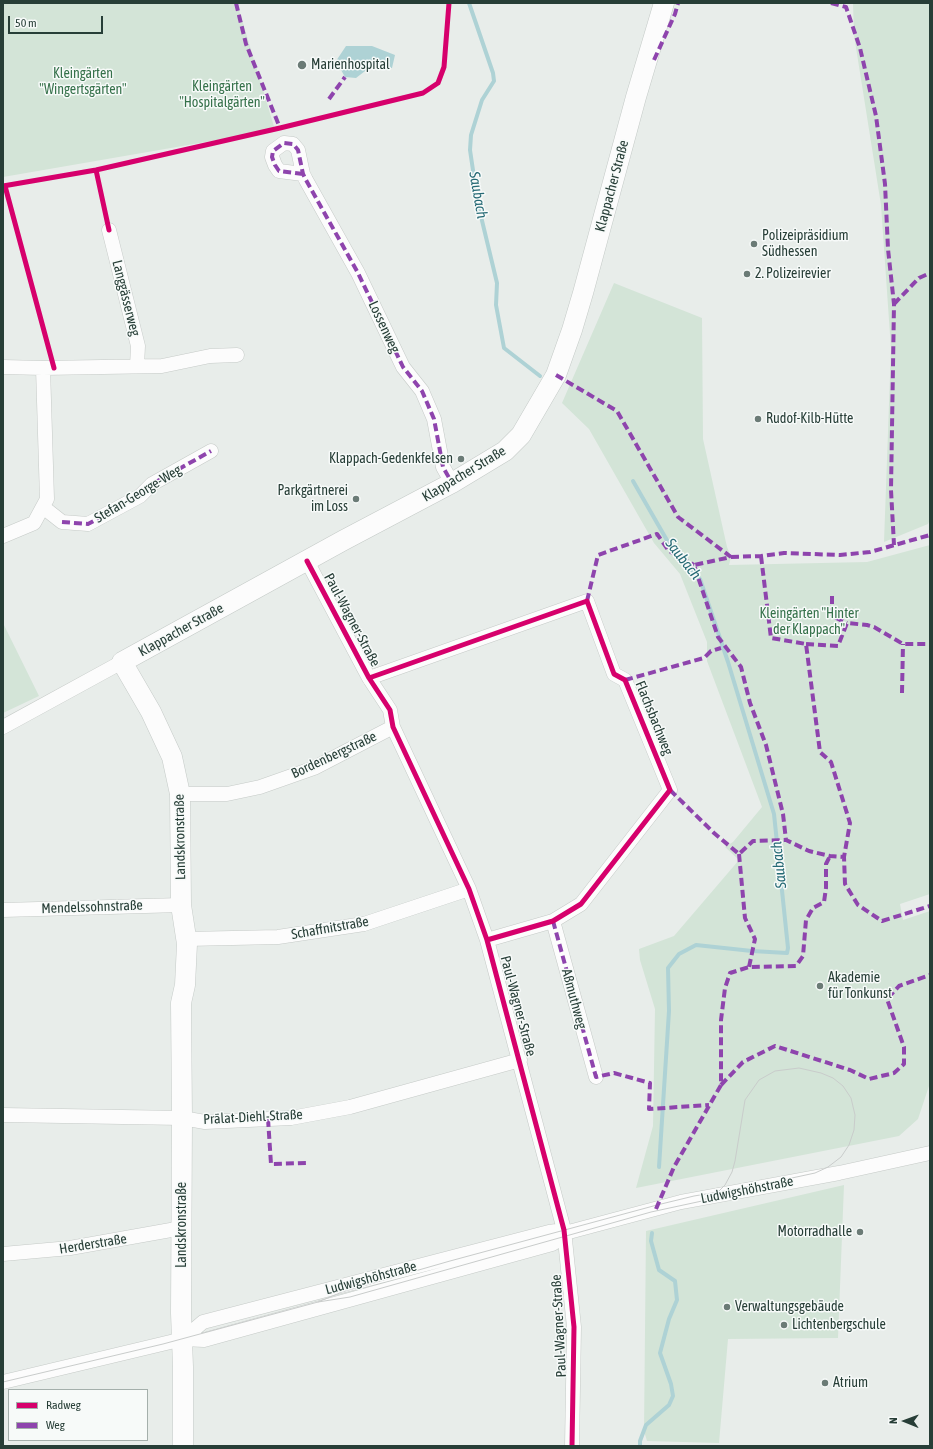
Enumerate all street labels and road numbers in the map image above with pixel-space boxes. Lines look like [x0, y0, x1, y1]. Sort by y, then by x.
street label: Klappacher Straße [592, 138, 632, 234]
street label: Langgässerweg [108, 258, 144, 338]
street label: Lossenweg [365, 298, 403, 356]
street label: Klappacher Straße [419, 442, 509, 506]
street label: Stefan-George-Weg [91, 461, 185, 527]
street label: Paul-Wagner-Straße [320, 570, 384, 670]
street label: Klappacher Straße [136, 600, 226, 660]
street label: Flachsbachweg [632, 678, 676, 758]
street label: Bordenbergstraße [289, 728, 379, 782]
street label: Landskronstraße [171, 794, 189, 880]
street label: Mendelssohnstraße [41, 897, 143, 917]
street label: Schaffnitstraße [290, 913, 370, 943]
street label: Paul-Wagner-Straße [497, 954, 539, 1058]
street label: Aßmuthweg [558, 967, 590, 1031]
street label: Prälat-Diehl-Straße [203, 1106, 303, 1128]
street label: Ludwigshöhstraße [699, 1173, 795, 1207]
street label: Landskronstraße [174, 1182, 190, 1268]
street label: Herderstraße [58, 1230, 128, 1258]
street label: Ludwigshöhstraße [324, 1258, 418, 1298]
street label: Paul-Wagner-Straße [548, 1274, 570, 1378]

